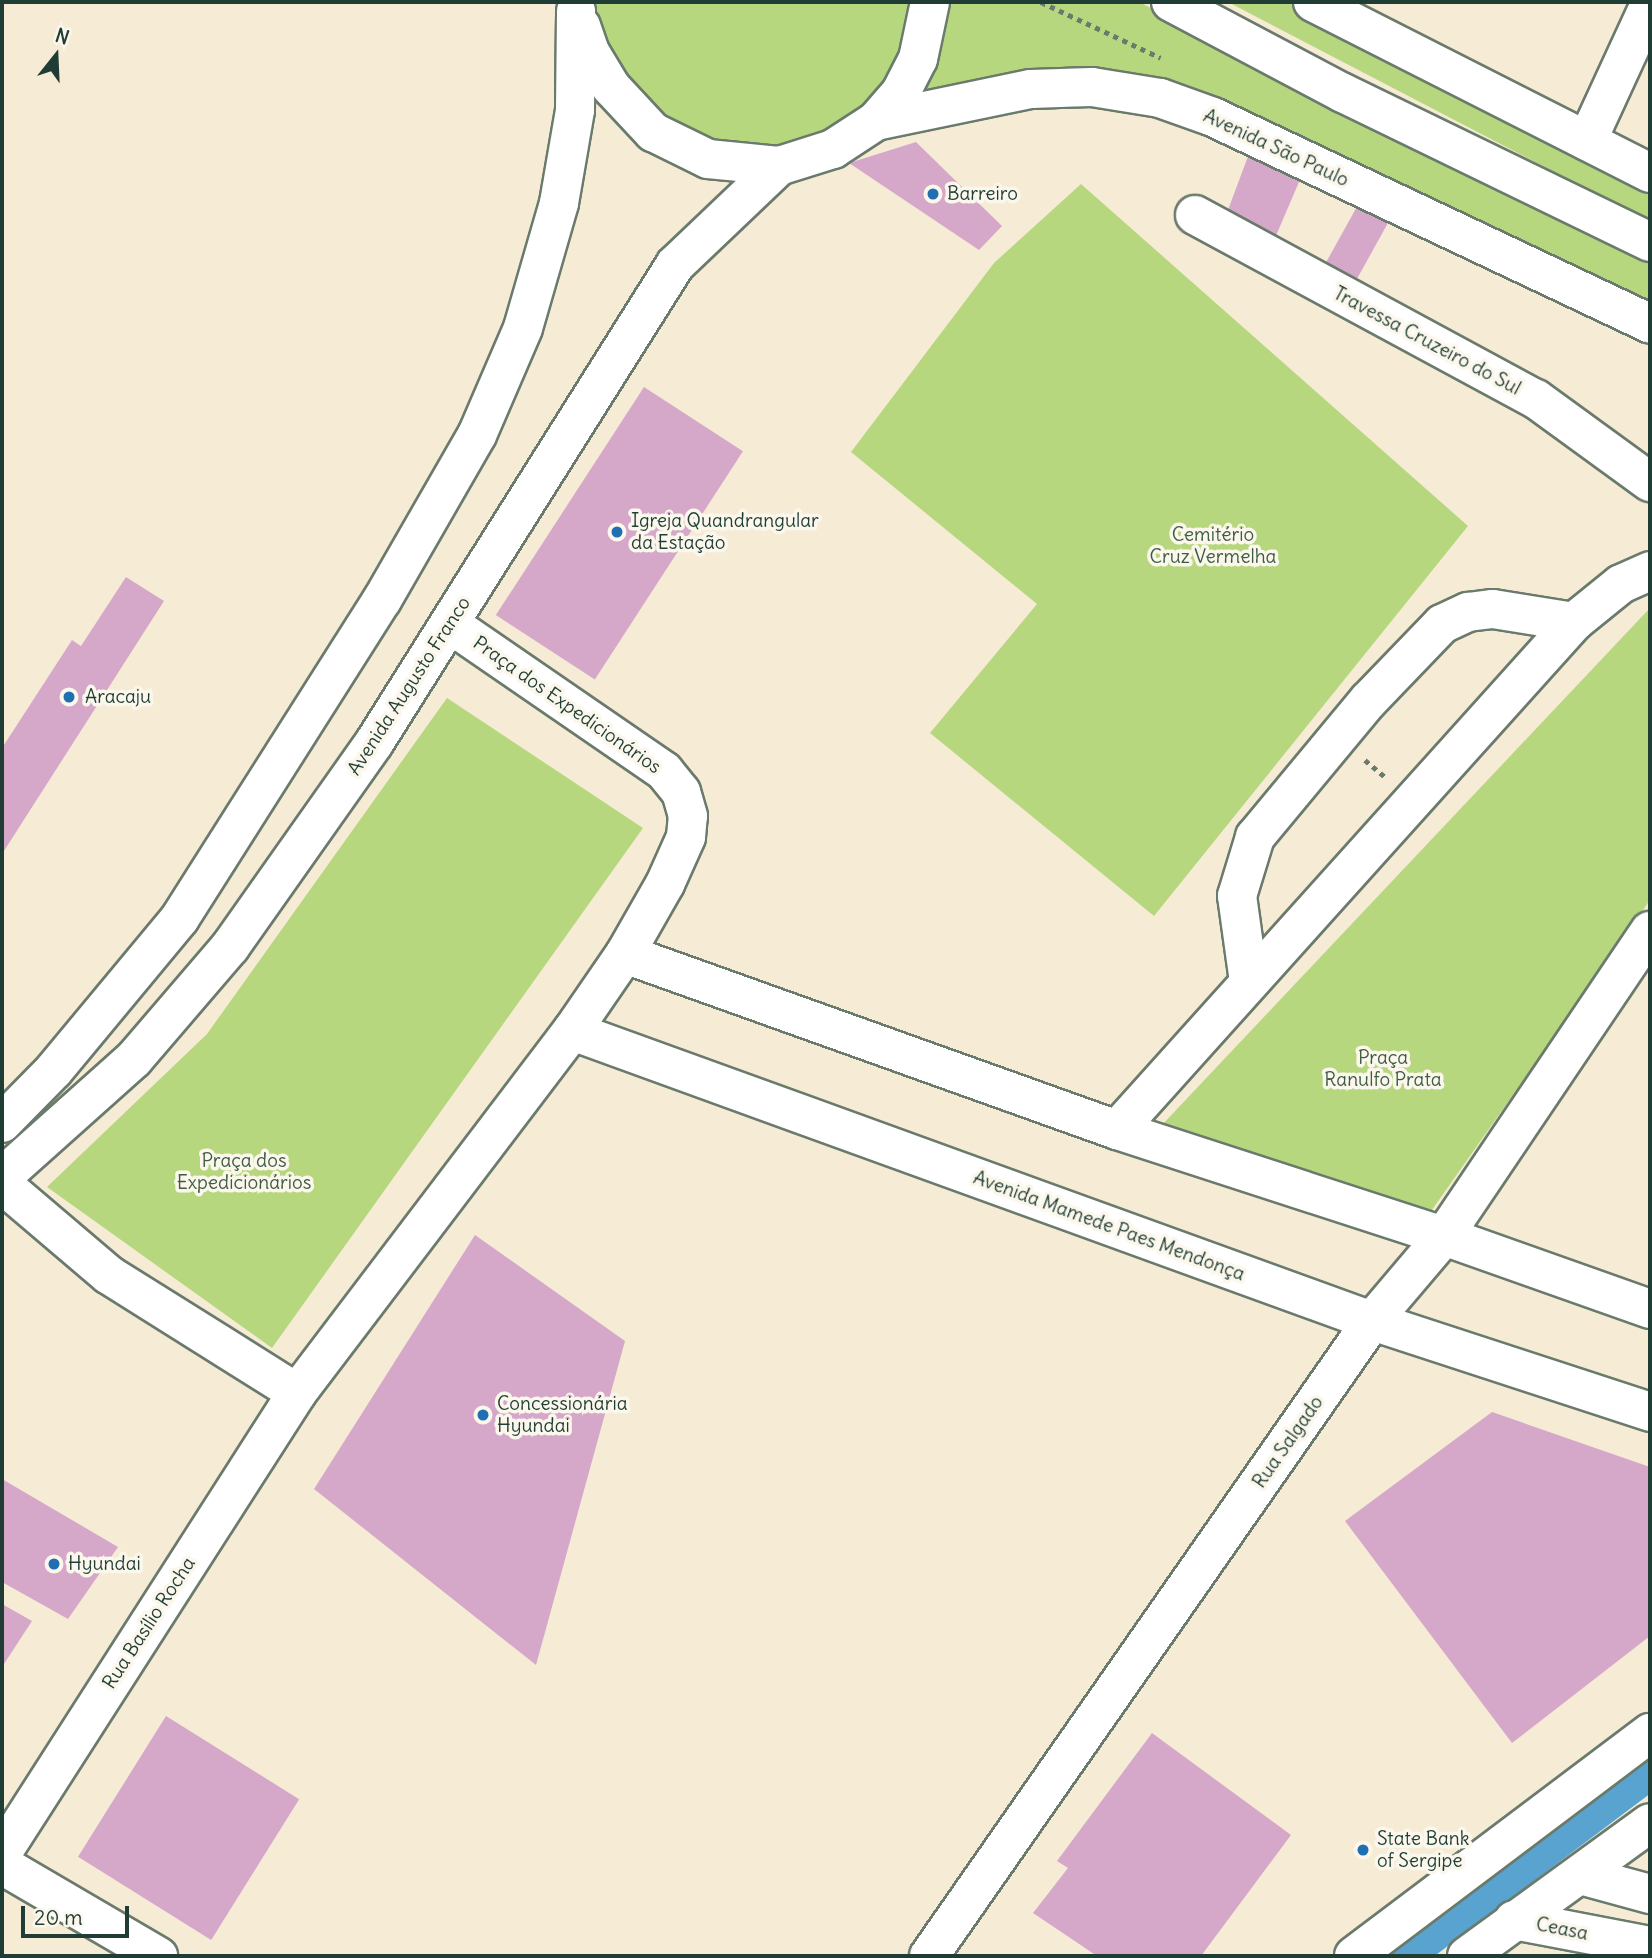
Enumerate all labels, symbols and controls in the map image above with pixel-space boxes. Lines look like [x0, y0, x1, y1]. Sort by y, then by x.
north arrow [21, 21, 91, 91]
text: N [53, 23, 72, 49]
street label: Avenida São Paulo [1200, 104, 1352, 192]
place label: Barreiro [947, 183, 1018, 205]
marker: Barreiro [925, 186, 941, 202]
street label: Travessa Cruzeiro do Sul [1330, 282, 1524, 400]
place label: Igreja Quandrangular da Estação [631, 510, 819, 554]
marker: Igreja Quandrangular da Estação [609, 524, 625, 540]
park label: Cemitério Cruz Vermelha [1150, 524, 1276, 568]
street label: Avenida Augusto Franco [343, 593, 475, 779]
street label: Praça dos Expedicionários [469, 631, 665, 779]
place label: Aracaju [85, 686, 151, 708]
marker: Aracaju [59, 687, 79, 707]
park label: Praça Ranulfo Prata [1324, 1047, 1442, 1091]
park label: Praça dos Expedicionários [177, 1150, 311, 1194]
street label: Avenida Mamede Paes Mendonça [970, 1166, 1248, 1286]
street label: Rua Salgado [1248, 1392, 1328, 1492]
place label: Concessionária Hyundai [497, 1393, 627, 1437]
marker: Concessionária Hyundai [475, 1407, 491, 1423]
place label: Hyundai [68, 1553, 141, 1575]
street label: Rua Basílio Rocha [98, 1553, 200, 1693]
marker: Hyundai [46, 1556, 62, 1572]
place label: State Bank of Sergipe [1377, 1828, 1469, 1872]
marker: State Bank of Sergipe [1355, 1842, 1371, 1858]
scale bar [24, 1892, 133, 1936]
text: 20 m [34, 1904, 83, 1931]
street label: Ceasa [1534, 1913, 1590, 1945]

